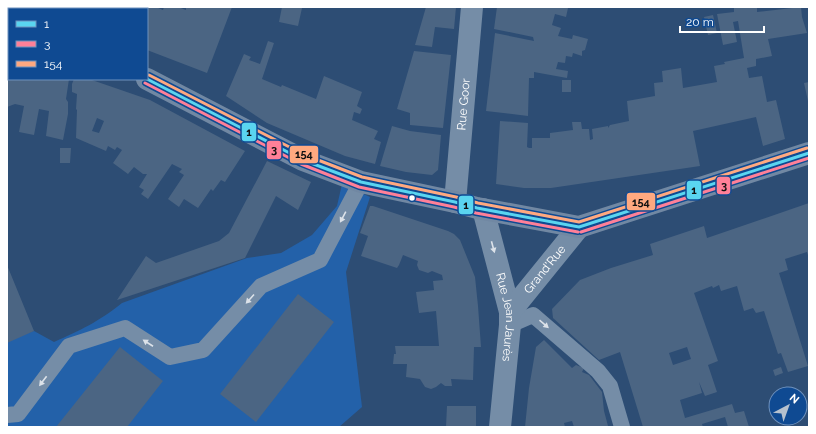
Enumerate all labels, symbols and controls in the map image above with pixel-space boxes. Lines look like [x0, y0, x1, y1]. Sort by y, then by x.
legend [8, 8, 148, 80]
scale bar [680, 8, 764, 34]
text: 20 m [686, 15, 714, 29]
text: 1 [44, 17, 49, 31]
text: 3 [44, 37, 50, 51]
text: 154 [44, 57, 63, 71]
street label: Rue Goor [454, 77, 473, 131]
line badge: 1 [241, 122, 257, 142]
text: 1 [246, 126, 252, 139]
line badge: 3 [266, 140, 282, 160]
text: 3 [271, 144, 277, 157]
line badge: 154 [289, 145, 319, 164]
text: 154 [295, 148, 313, 161]
line badge: 3 [716, 176, 731, 195]
line badge: 1 [686, 180, 702, 200]
text: 3 [721, 180, 727, 193]
text: 1 [691, 184, 697, 197]
line badge: 154 [626, 192, 656, 211]
unlabelled marker [407, 193, 417, 203]
line badge: 1 [458, 195, 474, 215]
text: 154 [632, 196, 650, 209]
text: 1 [463, 199, 469, 212]
one-way arrow [340, 211, 346, 223]
one-way arrow [490, 241, 496, 253]
street label: Grand'Rue [521, 242, 568, 296]
street label: Rue Jean Jaurès [493, 271, 517, 362]
one-way arrow [246, 294, 255, 303]
one-way arrow [538, 320, 549, 329]
one-way arrow [143, 339, 153, 347]
one-way arrow [38, 376, 47, 387]
north arrow [768, 386, 808, 426]
text: N [787, 391, 802, 406]

